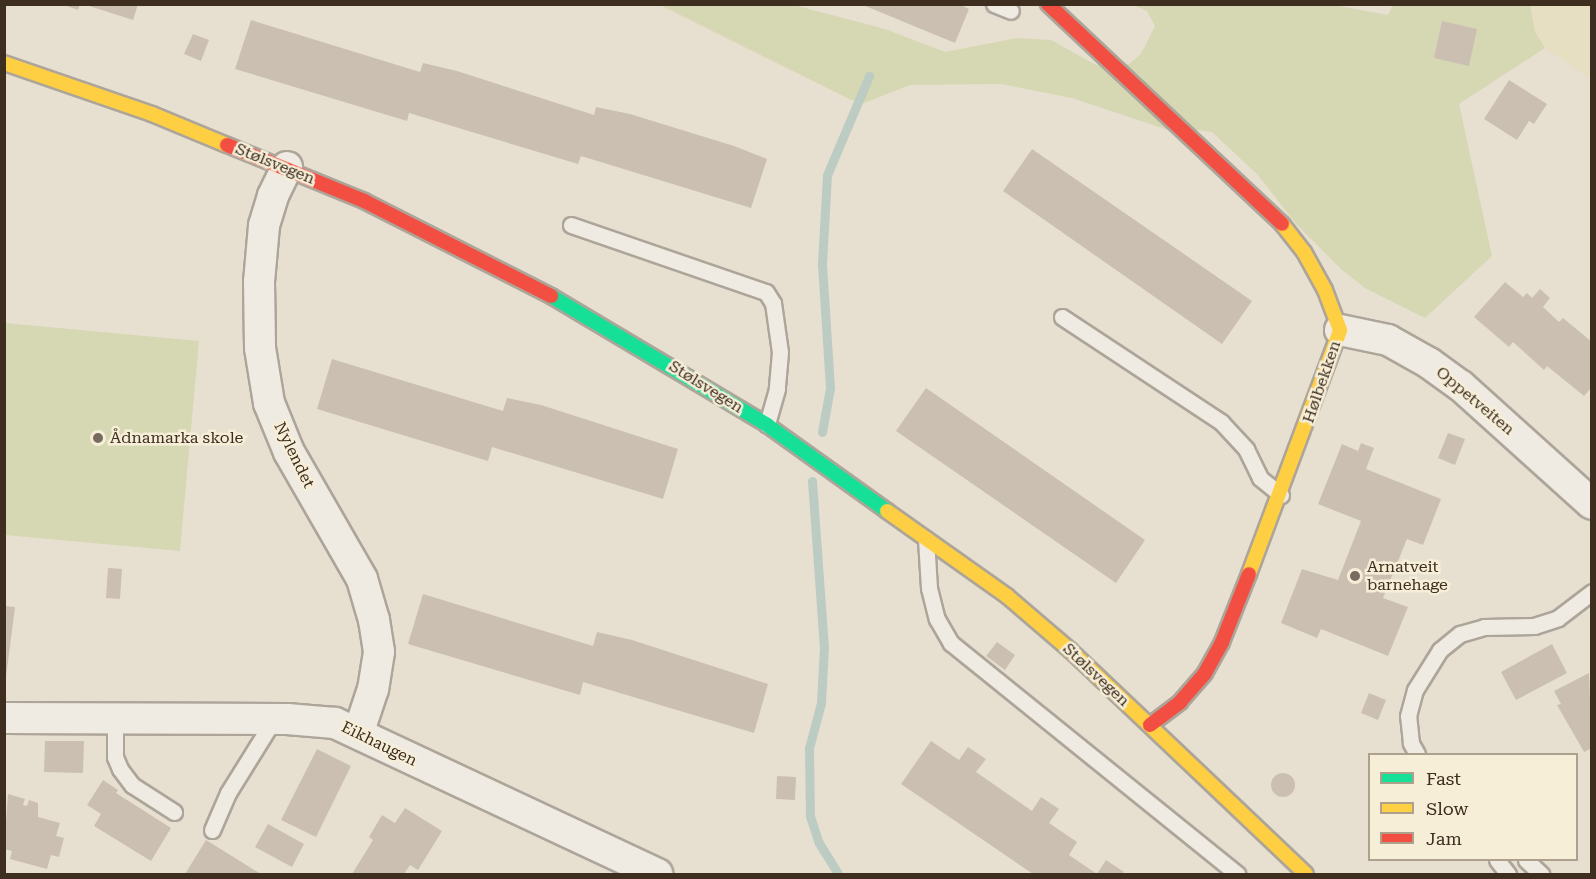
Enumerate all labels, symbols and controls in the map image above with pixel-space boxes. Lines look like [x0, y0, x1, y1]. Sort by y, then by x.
street label: Stølsvegen [233, 139, 317, 189]
street label: Hølbekken [1299, 338, 1345, 426]
street label: Stølsvegen [665, 357, 747, 417]
street label: Oppetveiten [1432, 363, 1518, 439]
street label: Nylendet [270, 419, 318, 491]
place label: Ådnamarka skole [110, 428, 243, 448]
marker: Ådnamarka skole [91, 431, 105, 445]
place label: Arnatveit barnehage [1367, 557, 1448, 595]
marker: Arnatveit barnehage [1348, 569, 1362, 583]
street label: Stølsvegen [1059, 639, 1133, 711]
street label: Eikhaugen [338, 717, 420, 771]
legend [1368, 753, 1578, 861]
text: Fast [1426, 768, 1461, 789]
text: Slow [1426, 798, 1468, 819]
text: Jam [1426, 828, 1462, 849]

